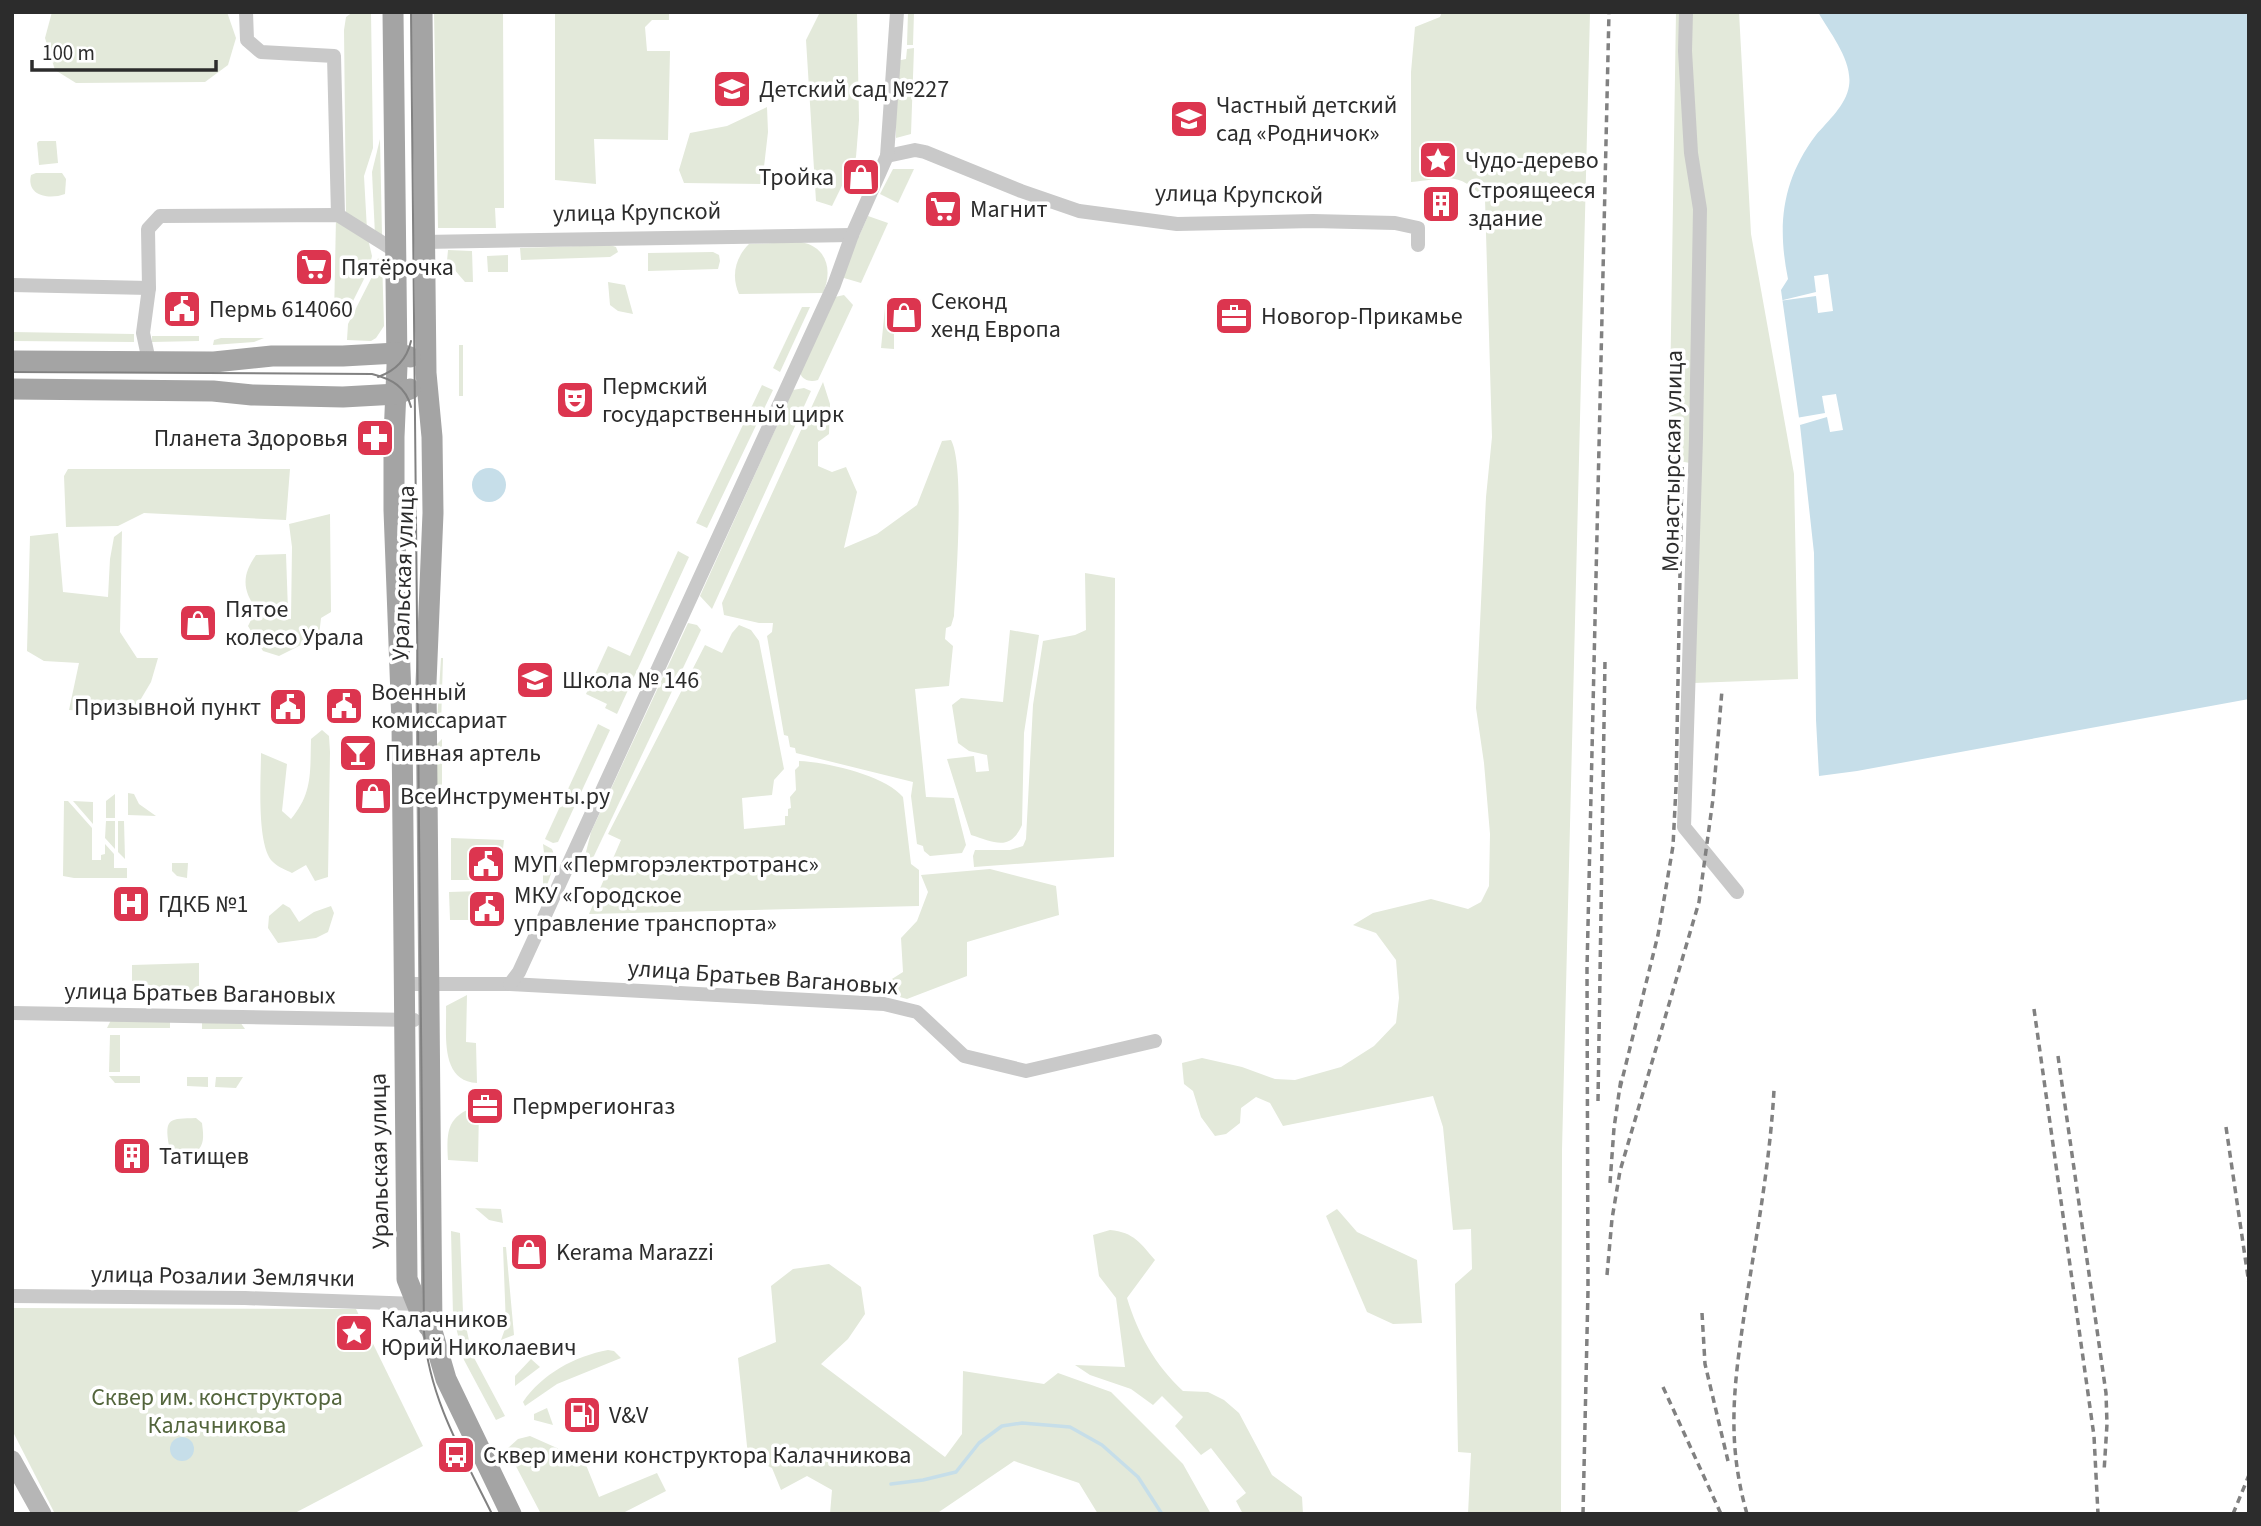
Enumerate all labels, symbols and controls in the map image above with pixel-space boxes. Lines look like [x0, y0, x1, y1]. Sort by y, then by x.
scale bar [32, 28, 215, 72]
text: 100 m [42, 38, 95, 68]
school or university icon: Детский сад №227 [711, 68, 753, 110]
place label: Детский сад №227 [759, 72, 949, 107]
place label: Частный детский сад «Родничок» [1216, 88, 1397, 151]
school or university icon: Частный детский сад «Родничок» [1168, 98, 1210, 140]
place icon: Чудо-дерево [1417, 139, 1459, 181]
place label: Чудо-дерево [1465, 143, 1599, 178]
shop icon: Тройка [840, 156, 882, 198]
place label: Тройка [759, 160, 834, 195]
place label: Строящееся здание [1468, 173, 1596, 236]
street label: улица Крупской [1155, 176, 1323, 213]
building icon: Строящееся здание [1420, 183, 1462, 225]
supermarket icon: Магнит [922, 188, 964, 230]
place label: Магнит [970, 192, 1048, 227]
street label: улица Крупской [553, 194, 721, 231]
supermarket icon: Пятёрочка [293, 246, 335, 288]
place label: Пятёрочка [341, 250, 454, 285]
place label: Секонд хенд Европа [931, 284, 1061, 347]
public building icon: Пермь 614060 [161, 288, 203, 330]
place label: Пермь 614060 [209, 292, 353, 327]
shop icon: Секонд хенд Европа [883, 294, 925, 336]
office icon: Новогор-Прикамье [1213, 295, 1255, 337]
place label: Новогор-Прикамье [1261, 299, 1463, 334]
street label: Монастырская улица [1653, 350, 1692, 572]
place label: Пермский государственный цирк [602, 369, 844, 432]
theatre icon: Пермский государственный цирк [554, 379, 596, 421]
pharmacy icon: Планета Здоровья [354, 417, 396, 459]
place label: Планета Здоровья [154, 421, 348, 456]
street label: Уральская улица [383, 484, 424, 662]
place label: Пятое колесо Урала [225, 592, 364, 655]
shop icon: Пятое колесо Урала [177, 602, 219, 644]
school or university icon: Школа № 146 [514, 659, 556, 701]
place label: Школа № 146 [562, 663, 699, 698]
place label: Военный комиссариат [371, 675, 507, 738]
public building icon: Военный комиссариат [323, 685, 365, 727]
public building icon: Призывной пункт [267, 686, 309, 728]
place label: Призывной пункт [74, 690, 261, 725]
bar icon: Пивная артель [337, 732, 379, 774]
place label: Пивная артель [385, 736, 541, 771]
shop icon: ВсеИнструменты.ру [352, 775, 394, 817]
place label: ВсеИнструменты.ру [400, 779, 610, 814]
public building icon: МУП «Пермгорэлектротранс» [465, 843, 507, 885]
place label: МУП «Пермгорэлектротранс» [513, 847, 819, 882]
place label: МКУ «Городское управление транспорта» [514, 878, 777, 941]
hospital icon: ГДКБ №1 [110, 883, 152, 925]
place label: ГДКБ №1 [158, 887, 248, 922]
public building icon: МКУ «Городское управление транспорта» [466, 888, 508, 930]
street label: улица Братьев Вагановых [627, 951, 900, 1004]
street label: улица Братьев Вагановых [64, 974, 336, 1013]
street label: Уральская улица [360, 1073, 399, 1249]
office icon: Пермрегионгаз [464, 1085, 506, 1127]
place label: Пермрегионгаз [512, 1089, 675, 1124]
building icon: Татищев [111, 1135, 153, 1177]
place label: Татищев [159, 1139, 249, 1174]
shop icon: Kerama Marazzi [508, 1231, 550, 1273]
place label: Kerama Marazzi [556, 1235, 714, 1270]
street label: улица Розалии Землячки [91, 1257, 355, 1296]
place label: Калачников Юрий Николаевич [381, 1302, 577, 1365]
place icon: Калачников Юрий Николаевич [333, 1312, 375, 1354]
park label: Сквер им. конструктора Калачникова [91, 1380, 343, 1443]
fuel station icon: V&V [561, 1394, 603, 1436]
place label: V&V [609, 1398, 649, 1433]
bus stop icon: Сквер имени конструктора Калачникова [435, 1434, 477, 1476]
place label: Сквер имени конструктора Калачникова [483, 1438, 911, 1473]

